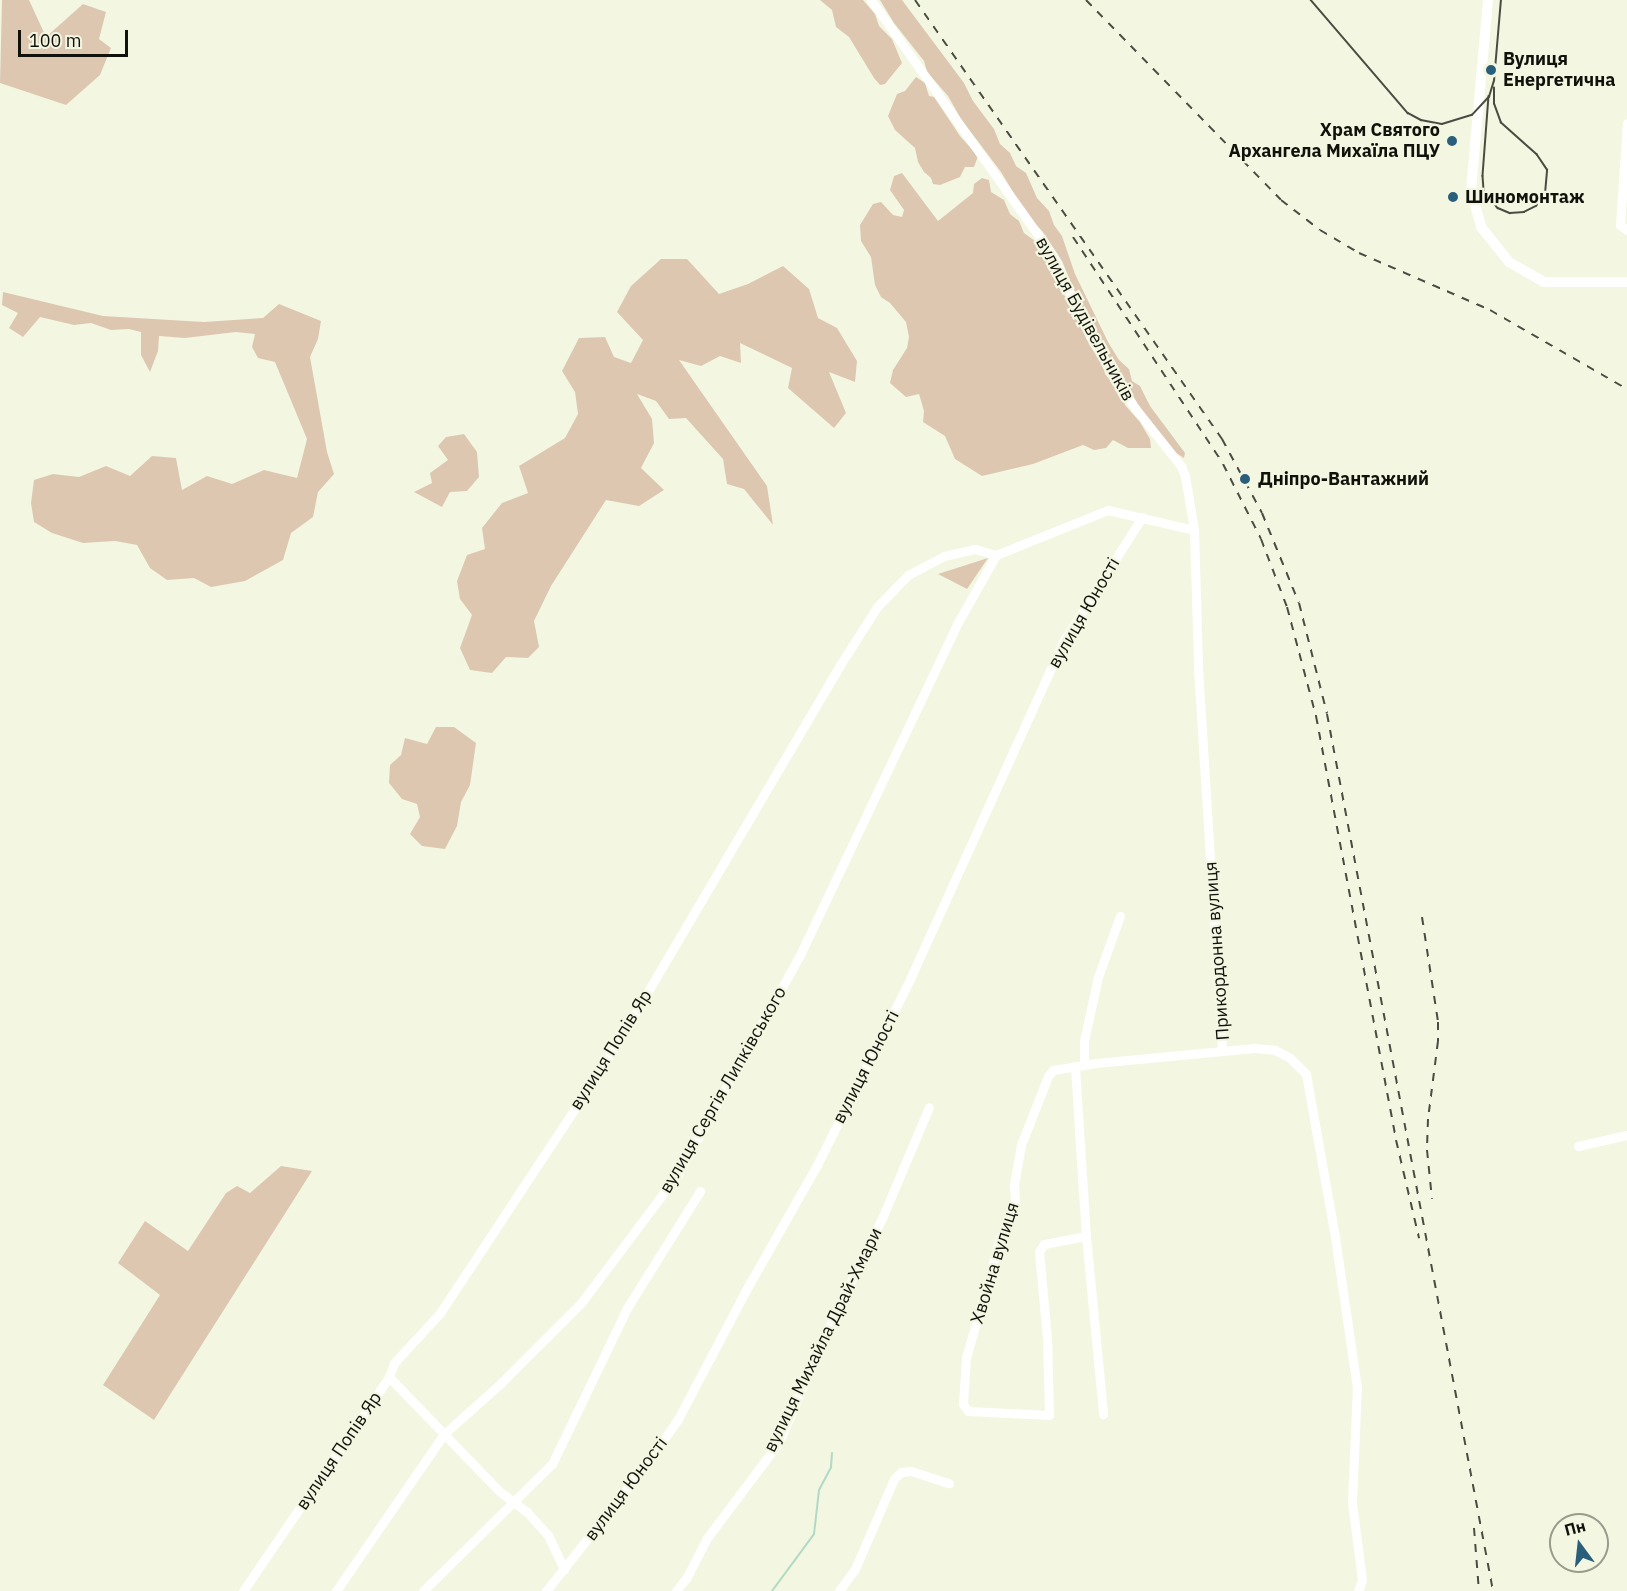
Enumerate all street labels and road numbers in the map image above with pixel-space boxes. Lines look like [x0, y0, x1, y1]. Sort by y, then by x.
street label: вулиця Будівельників [1031, 233, 1139, 405]
street label: вулиця Юності [1044, 554, 1124, 672]
street label: Прикордонна вулиця [1200, 861, 1234, 1041]
street label: вулиця Сергія Липківського [655, 983, 791, 1197]
street label: вулиця Попів Яр [565, 986, 657, 1114]
street label: вулиця Юності [828, 1007, 904, 1127]
street label: Хвойна вулиця [966, 1200, 1024, 1326]
street label: вулиця Михайла Драй-Хмари [759, 1224, 887, 1456]
street label: вулиця Попів Яр [292, 1388, 386, 1514]
street label: вулиця Юності [580, 1433, 672, 1545]

